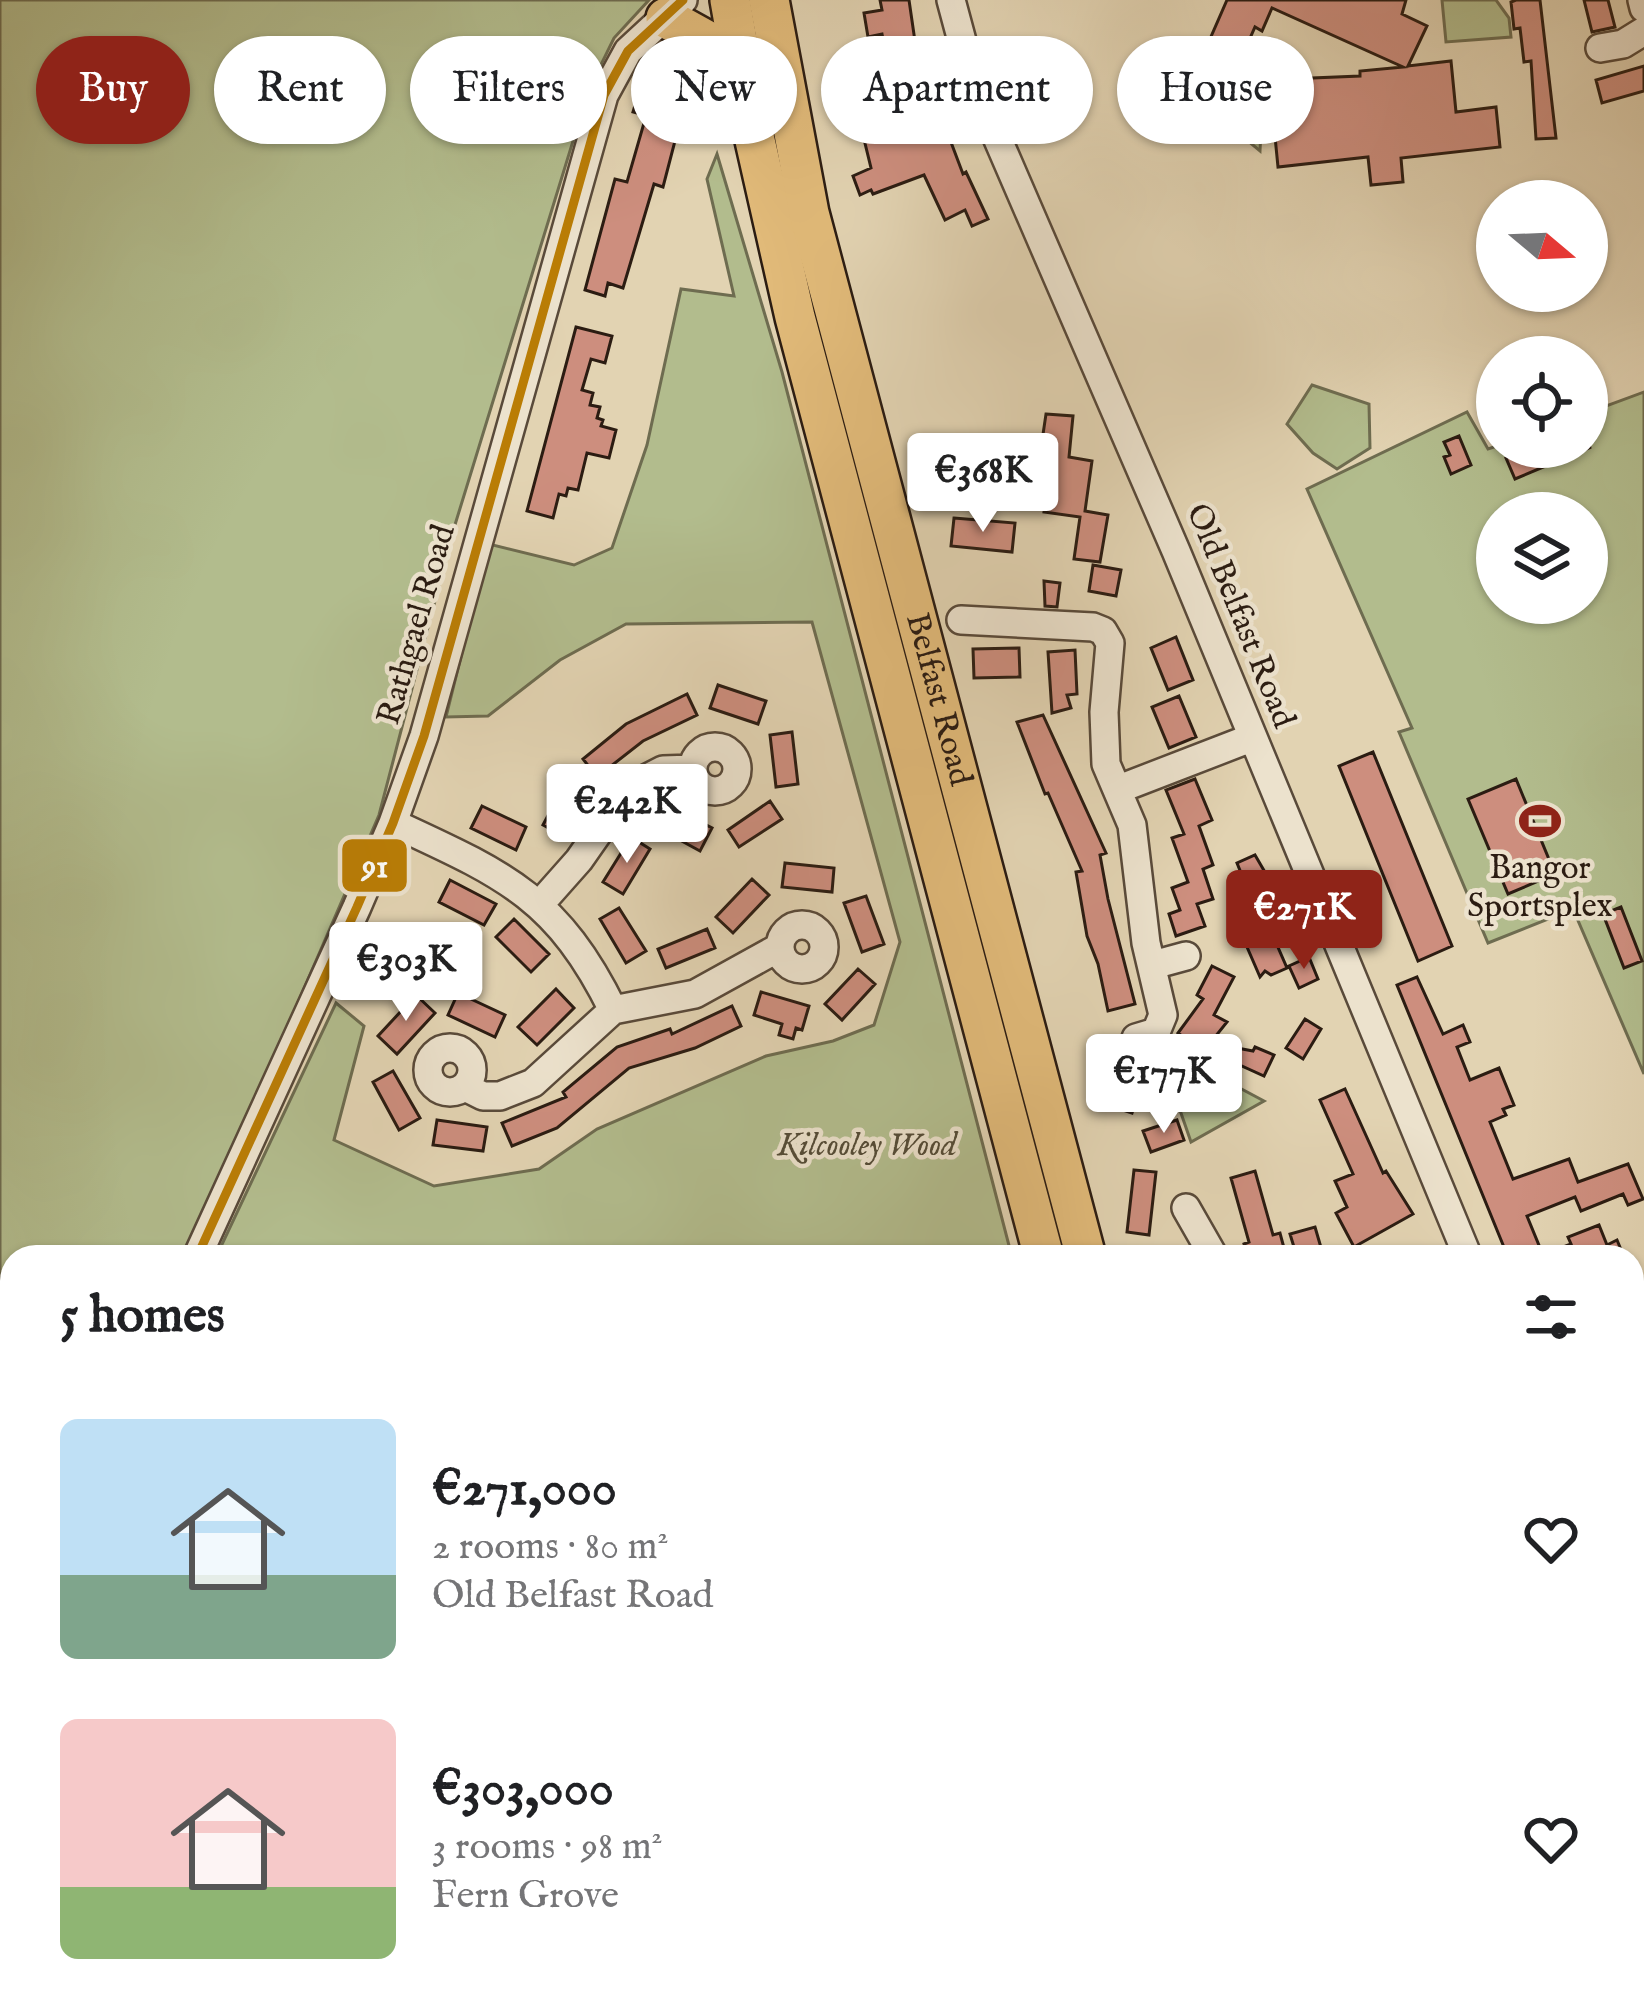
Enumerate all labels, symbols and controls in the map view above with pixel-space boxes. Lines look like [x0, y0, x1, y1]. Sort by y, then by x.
chip: Buy [36, 36, 190, 144]
chip: Rent [214, 36, 386, 144]
chip: Filters [410, 36, 607, 144]
chip: New [631, 36, 797, 144]
chip: Apartment [821, 36, 1093, 144]
chip: House [1117, 36, 1314, 144]
north arrow [1476, 180, 1608, 312]
map controls [1476, 180, 1608, 624]
button: locate [1476, 336, 1608, 468]
pin: €368K [899, 433, 1067, 535]
text: €368K [934, 447, 1032, 496]
button: layers [1476, 492, 1608, 624]
street label: Old Belfast Road [1176, 498, 1304, 735]
street label: Rathgael Road [368, 520, 466, 730]
street label: Belfast Road [895, 608, 981, 791]
pin: €242K [543, 764, 711, 866]
text: €242K [574, 778, 680, 827]
sports icon: Bangor Sportsplex [1517, 798, 1563, 844]
line badge: 91 [340, 837, 409, 894]
text: 91 [360, 847, 388, 889]
place label: Bangor Sportsplex [1467, 848, 1613, 928]
pin: €271K [1220, 870, 1388, 972]
text: €271K [1253, 884, 1355, 933]
pin: €303K [322, 922, 490, 1024]
text: €303K [356, 936, 456, 985]
pin: €177K [1080, 1034, 1248, 1136]
text: €177K [1113, 1048, 1215, 1097]
park label: Kilcooley Wood [776, 1125, 959, 1167]
icon: filters [1518, 1284, 1584, 1350]
text: 5 homes [60, 1285, 225, 1350]
text: €271,000 [432, 1458, 617, 1523]
icon: home [156, 1467, 300, 1611]
icon: heart [1518, 1506, 1584, 1572]
text: 2 rooms · 80 m² [432, 1523, 669, 1572]
text: Old Belfast Road [432, 1572, 713, 1621]
text: €303,000 [432, 1758, 614, 1823]
icon: home [156, 1767, 300, 1911]
icon: heart [1518, 1806, 1584, 1872]
text: 3 rooms · 98 m² [432, 1823, 663, 1872]
text: Fern Grove [432, 1872, 619, 1921]

